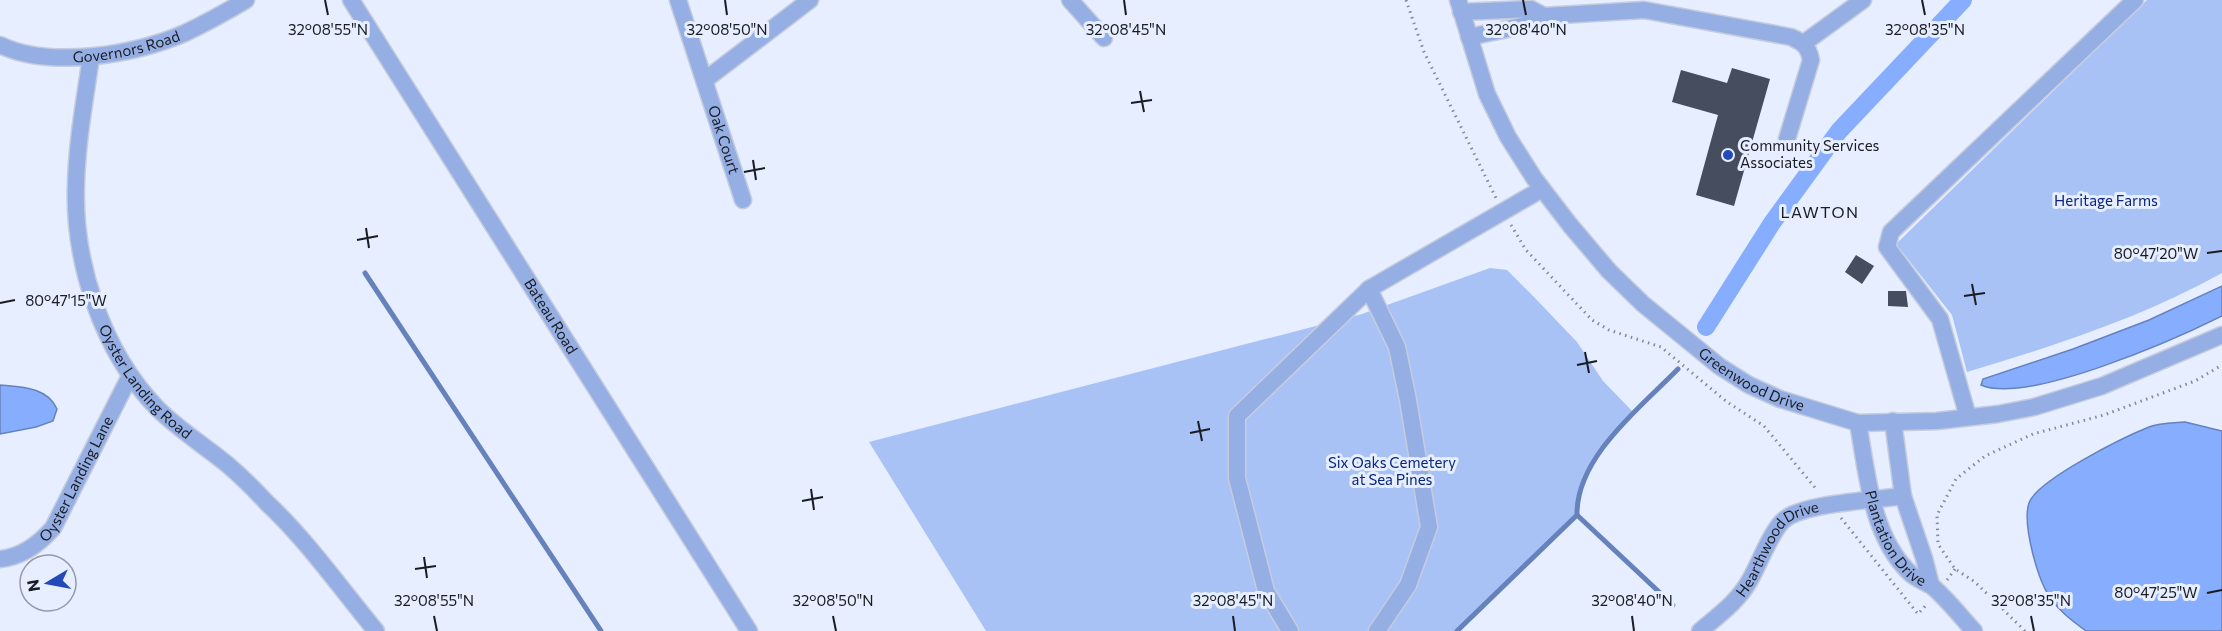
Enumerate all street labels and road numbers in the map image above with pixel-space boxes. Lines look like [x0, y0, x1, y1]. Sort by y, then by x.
street label: Governors Road [72, 26, 182, 66]
street label: Oak Court [705, 103, 744, 176]
street label: Bateau Road [521, 275, 582, 357]
street label: Oyster Landing Road [96, 321, 196, 442]
street label: Greenwood Drive [1695, 343, 1807, 414]
street label: Oyster Landing Lane [35, 413, 116, 545]
street label: Plantation Drive [1862, 488, 1930, 589]
street label: Hearthwood Drive [1732, 497, 1820, 600]

